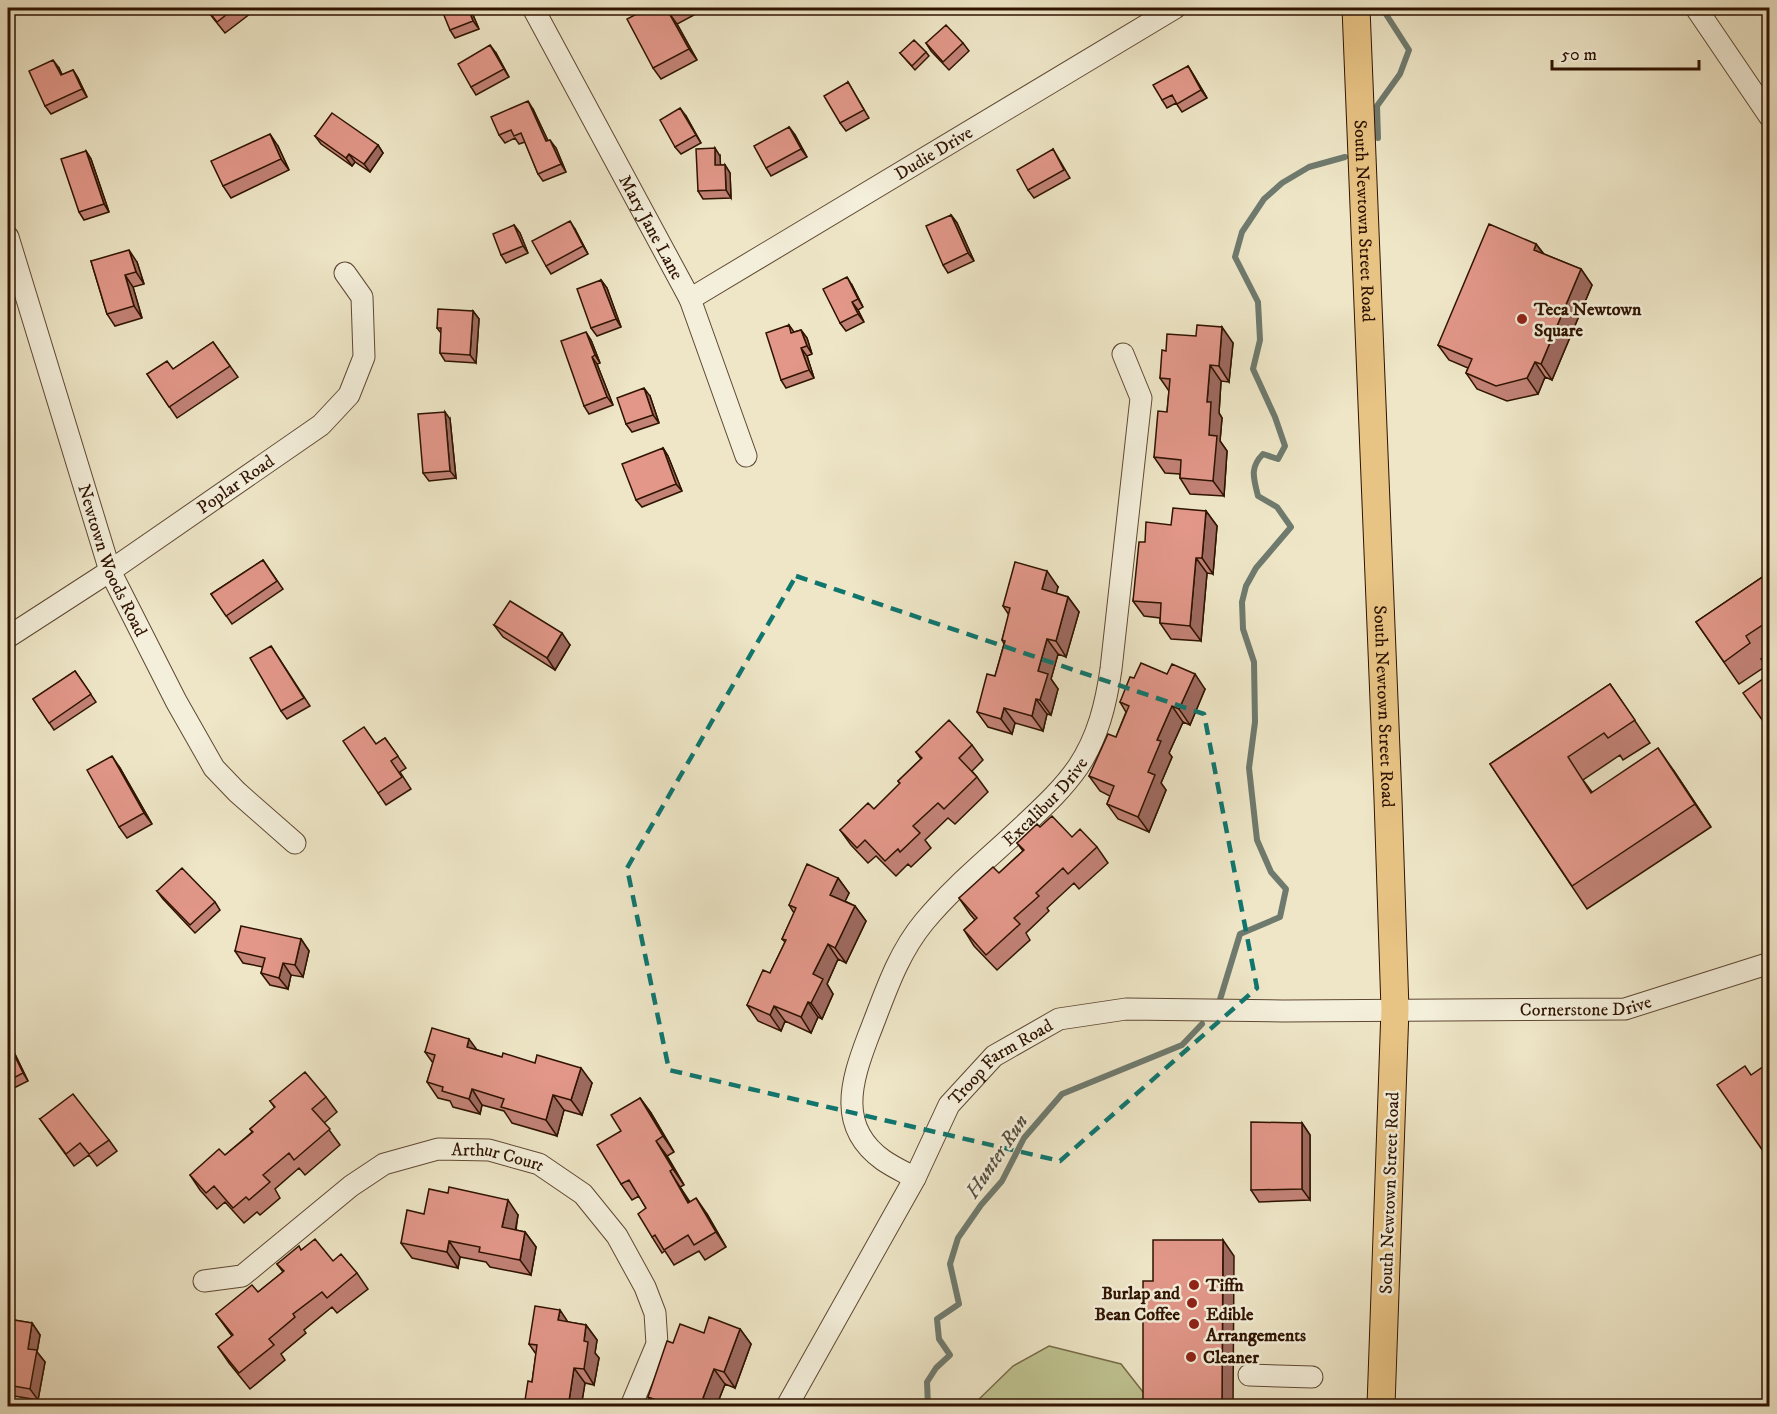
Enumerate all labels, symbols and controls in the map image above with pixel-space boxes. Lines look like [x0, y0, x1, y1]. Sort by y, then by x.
scale bar [1552, 33, 1699, 71]
text: 50 m [1561, 44, 1597, 66]
street label: South Newtown Street Road [1349, 119, 1379, 322]
street label: Dudie Drive [891, 122, 977, 186]
street label: Mary Jane Lane [613, 171, 688, 284]
place label: Teca Newtown Square [1533, 299, 1642, 342]
marker: Teca Newtown Square [1515, 312, 1529, 326]
street label: Poplar Road [193, 451, 279, 519]
street label: Newtown Woods Road [72, 482, 151, 640]
street label: South Newtown Street Road [1368, 605, 1398, 808]
street label: Excalibur Drive [998, 754, 1093, 852]
street label: Cornerstone Drive [1520, 991, 1654, 1022]
street label: Troop Farm Road [944, 1015, 1057, 1110]
street label: South Newtown Street Road [1375, 1092, 1405, 1294]
water label: Hunter Run [960, 1110, 1034, 1204]
street label: Arthur Court [451, 1139, 549, 1177]
place label: Tiffn [1205, 1275, 1244, 1297]
marker: Tiffn [1187, 1278, 1201, 1292]
place label: Burlap and Bean Coffee [1095, 1283, 1181, 1326]
marker: Burlap and Bean Coffee [1185, 1296, 1199, 1310]
place label: Edible Arrangements [1205, 1304, 1306, 1347]
marker: Edible Arrangements [1187, 1317, 1201, 1331]
place label: Cleaner [1203, 1347, 1259, 1369]
marker: Cleaner [1184, 1350, 1198, 1364]

